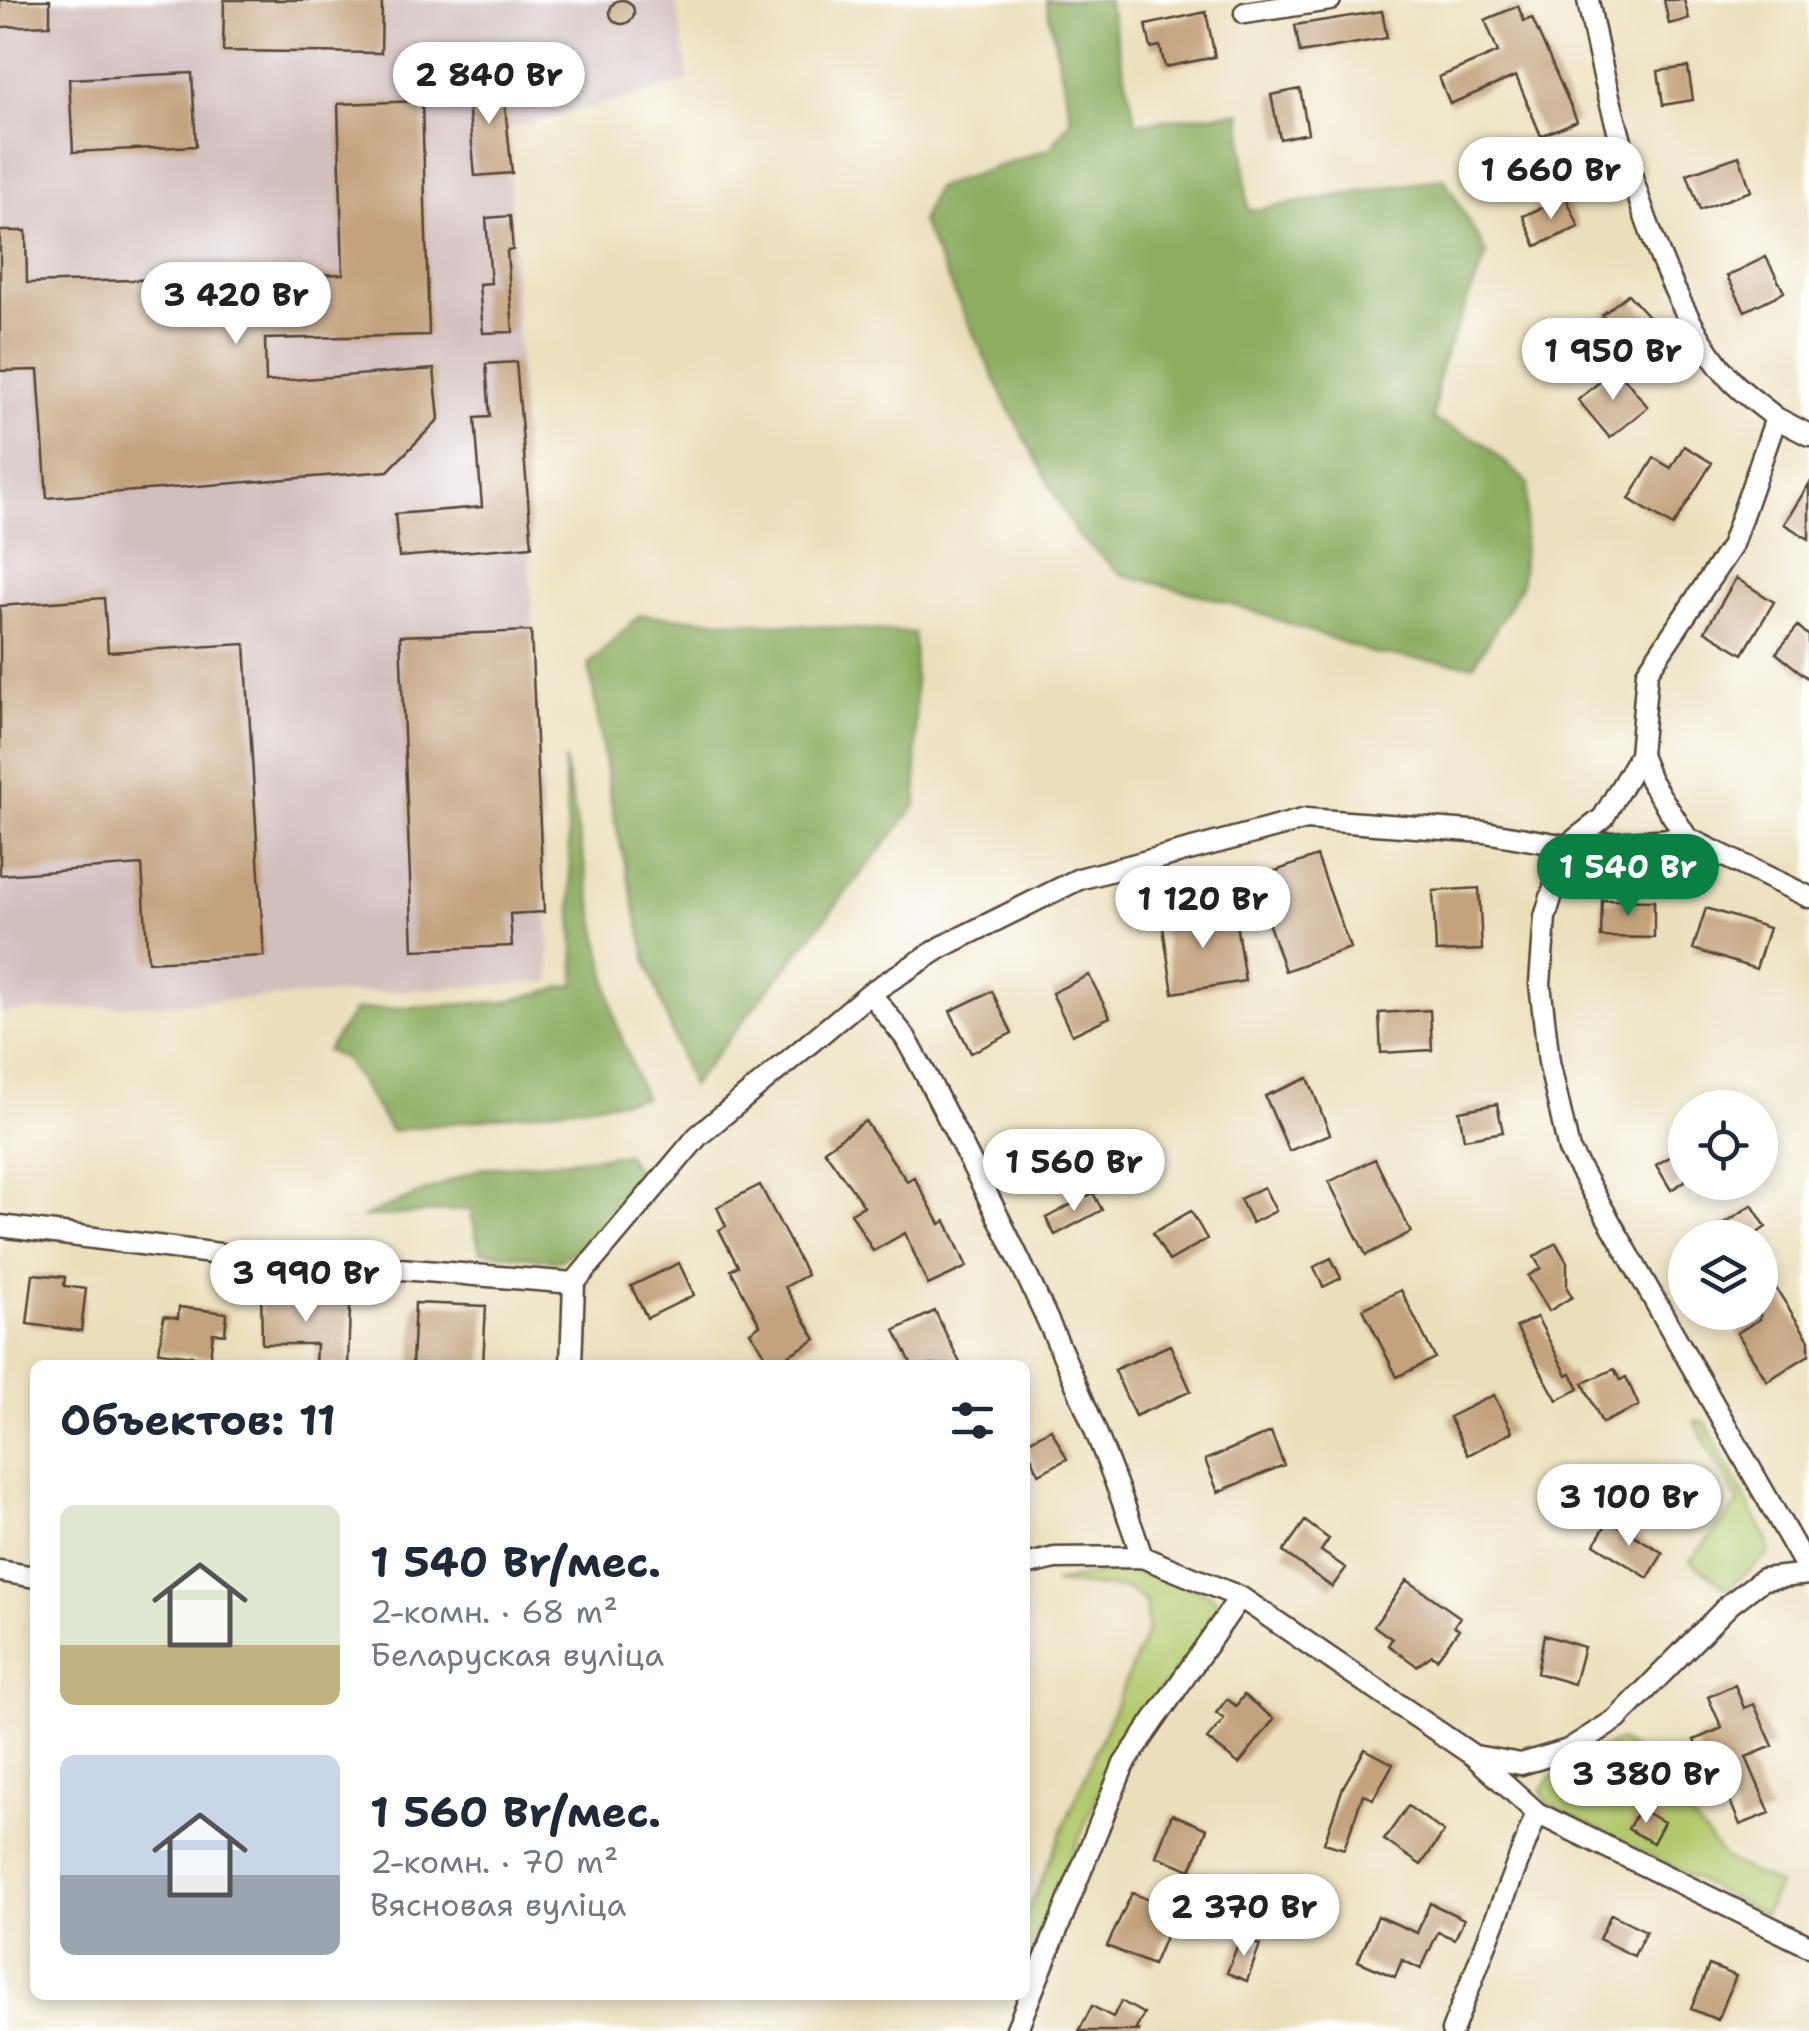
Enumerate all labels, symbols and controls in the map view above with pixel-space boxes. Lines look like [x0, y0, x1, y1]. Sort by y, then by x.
pin: 2 840 Br [386, 42, 592, 127]
text: 2 840 Br [415, 53, 563, 96]
pin: 1 660 Br [1448, 137, 1654, 222]
text: 1 660 Br [1481, 148, 1621, 191]
pin: 3 420 Br [133, 262, 339, 347]
text: 3 420 Br [163, 273, 309, 316]
pin: 1 950 Br [1510, 318, 1716, 403]
text: 1 950 Br [1544, 329, 1682, 372]
pin: 1 540 Br [1525, 834, 1731, 919]
text: 1 540 Br [1559, 845, 1697, 888]
pin: 1 120 Br [1100, 866, 1306, 951]
text: 1 120 Br [1137, 877, 1269, 920]
map controls [1668, 1090, 1778, 1330]
button: locate [1668, 1090, 1778, 1200]
pin: 1 560 Br [971, 1129, 1177, 1214]
text: 1 560 Br [1005, 1140, 1143, 1183]
button: layers [1668, 1220, 1778, 1330]
pin: 3 990 Br [203, 1240, 409, 1325]
text: 3 990 Br [232, 1251, 380, 1294]
text: Объектов: 11 [60, 1392, 336, 1448]
icon: filters [945, 1393, 1000, 1448]
pin: 3 100 Br [1526, 1464, 1732, 1549]
text: 3 100 Br [1559, 1475, 1699, 1518]
text: 1 540 Br/мес. [370, 1534, 661, 1590]
icon: home [140, 1545, 260, 1665]
text: 2-комн. · 68 m² [370, 1590, 618, 1633]
text: Беларуская вуліца [370, 1633, 664, 1676]
pin: 3 380 Br [1543, 1741, 1749, 1826]
text: 3 380 Br [1572, 1752, 1720, 1795]
text: 1 560 Br/мес. [370, 1784, 661, 1840]
icon: home [140, 1795, 260, 1915]
text: 2-комн. · 70 m² [370, 1840, 618, 1883]
pin: 2 370 Br [1141, 1874, 1347, 1959]
text: Вясновая вуліца [370, 1883, 626, 1926]
text: 2 370 Br [1170, 1885, 1318, 1928]

